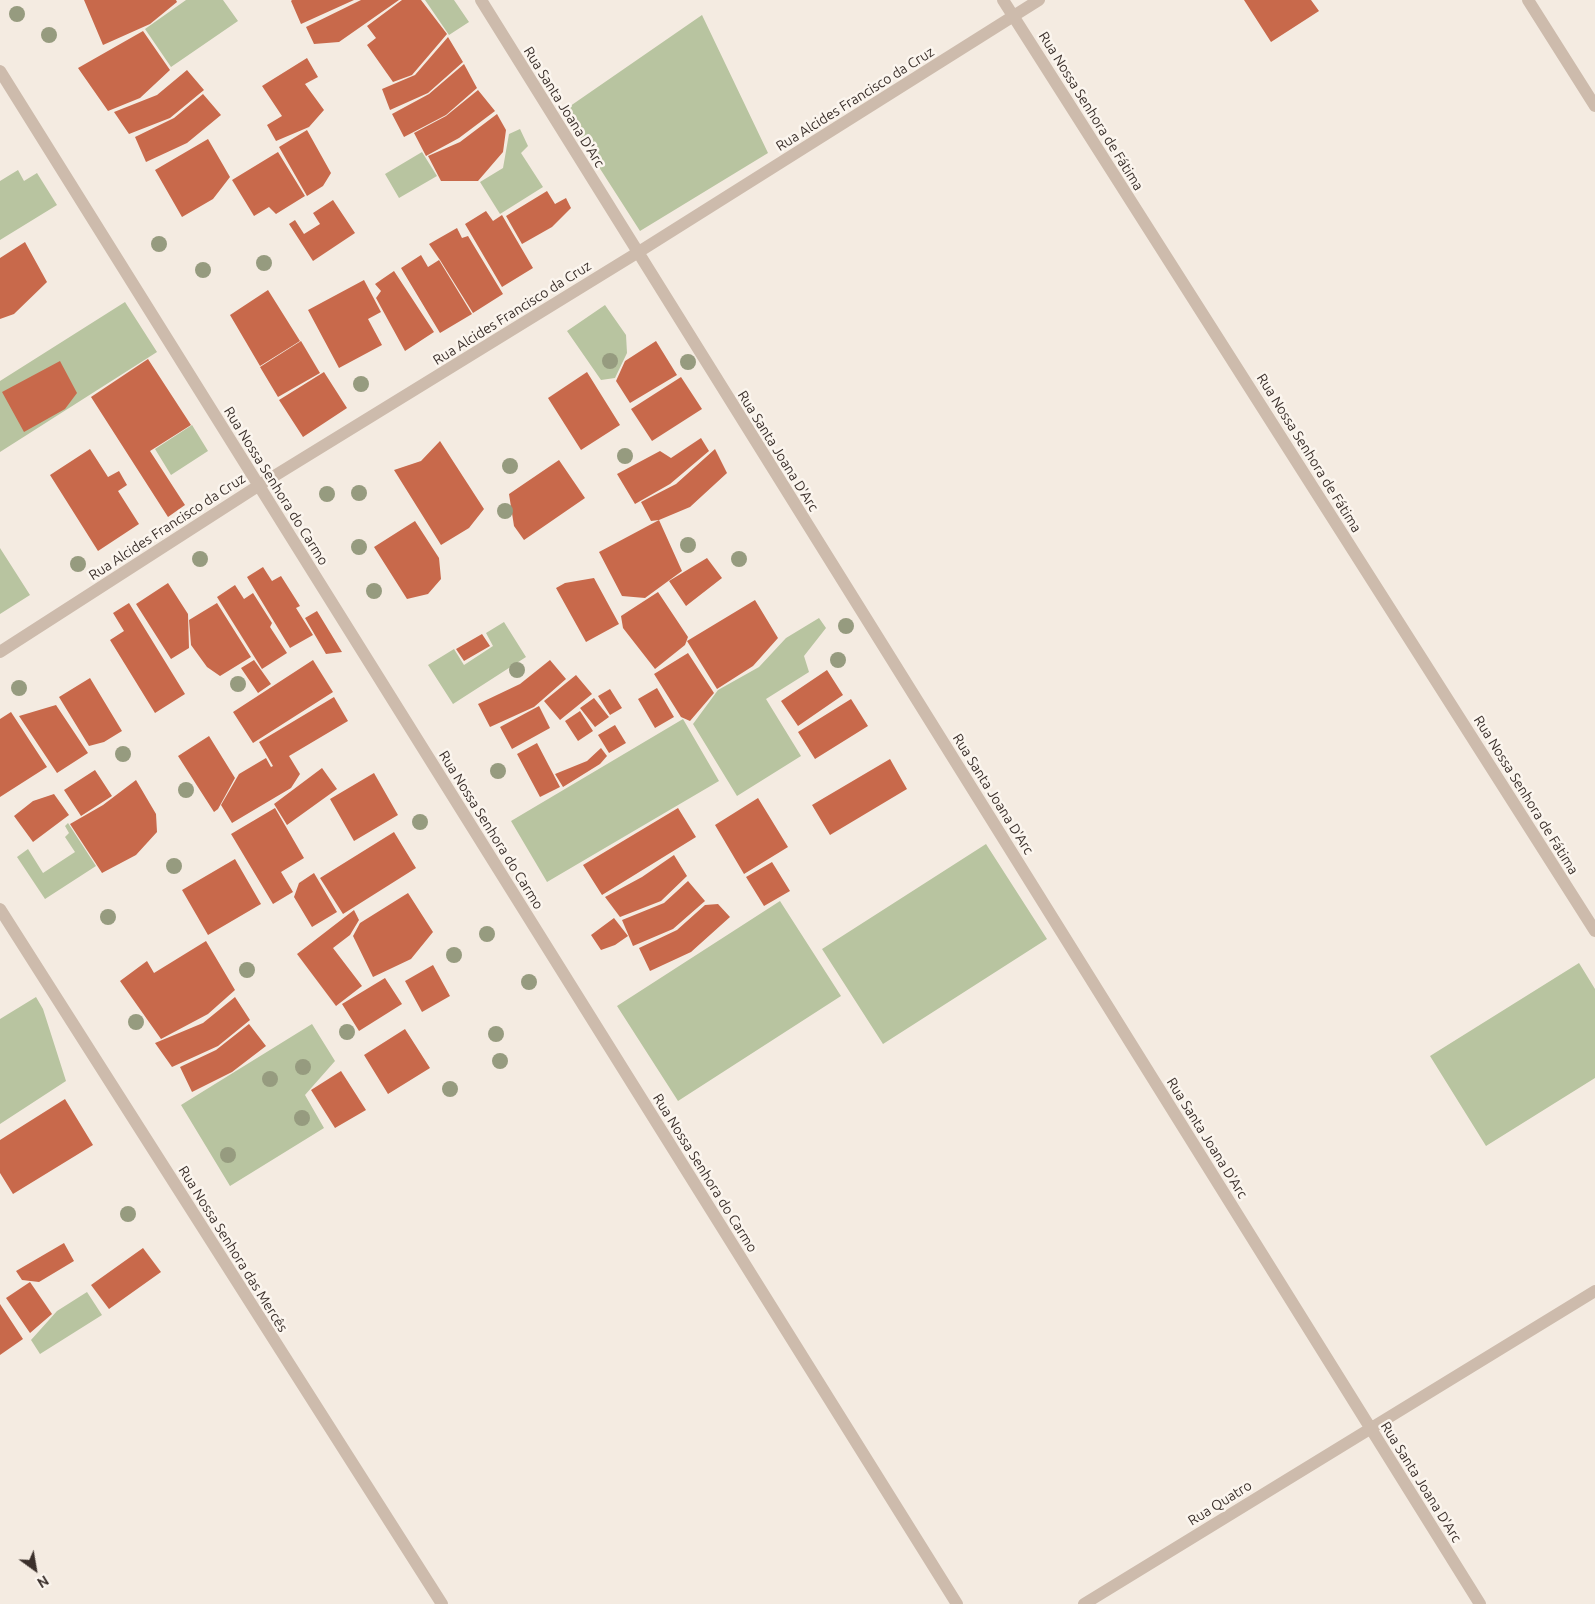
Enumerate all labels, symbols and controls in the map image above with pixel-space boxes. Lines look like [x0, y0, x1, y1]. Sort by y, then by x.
street label: Rua Nossa Senhora de Fátima [1035, 28, 1147, 194]
street label: Rua Santa Joana D'Arc [520, 43, 608, 171]
street label: Rua Alcides Francisco da Cruz [773, 43, 937, 155]
street label: Rua Alcides Francisco da Cruz [430, 257, 594, 369]
street label: Rua Nossa Senhora de Fátima [1253, 370, 1365, 536]
street label: Rua Santa Joana D'Arc [734, 387, 822, 515]
street label: Rua Nossa Senhora do Carmo [220, 404, 332, 568]
street label: Rua Alcides Francisco da Cruz [86, 470, 248, 584]
street label: Rua Nossa Senhora de Fátima [1470, 712, 1582, 878]
street label: Rua Santa Joana D'Arc [949, 730, 1037, 858]
street label: Rua Nossa Senhora do Carmo [435, 748, 547, 912]
street label: Rua Santa Joana D'Arc [1163, 1074, 1251, 1202]
street label: Rua Nossa Senhora do Carmo [649, 1091, 761, 1255]
street label: Rua Nossa Senhora das Mercês [175, 1163, 291, 1335]
street label: Rua Santa Joana D'Arc [1377, 1418, 1465, 1546]
street label: Rua Quatro [1185, 1477, 1255, 1529]
north arrow [10, 1544, 60, 1594]
text: N [34, 1572, 52, 1591]

